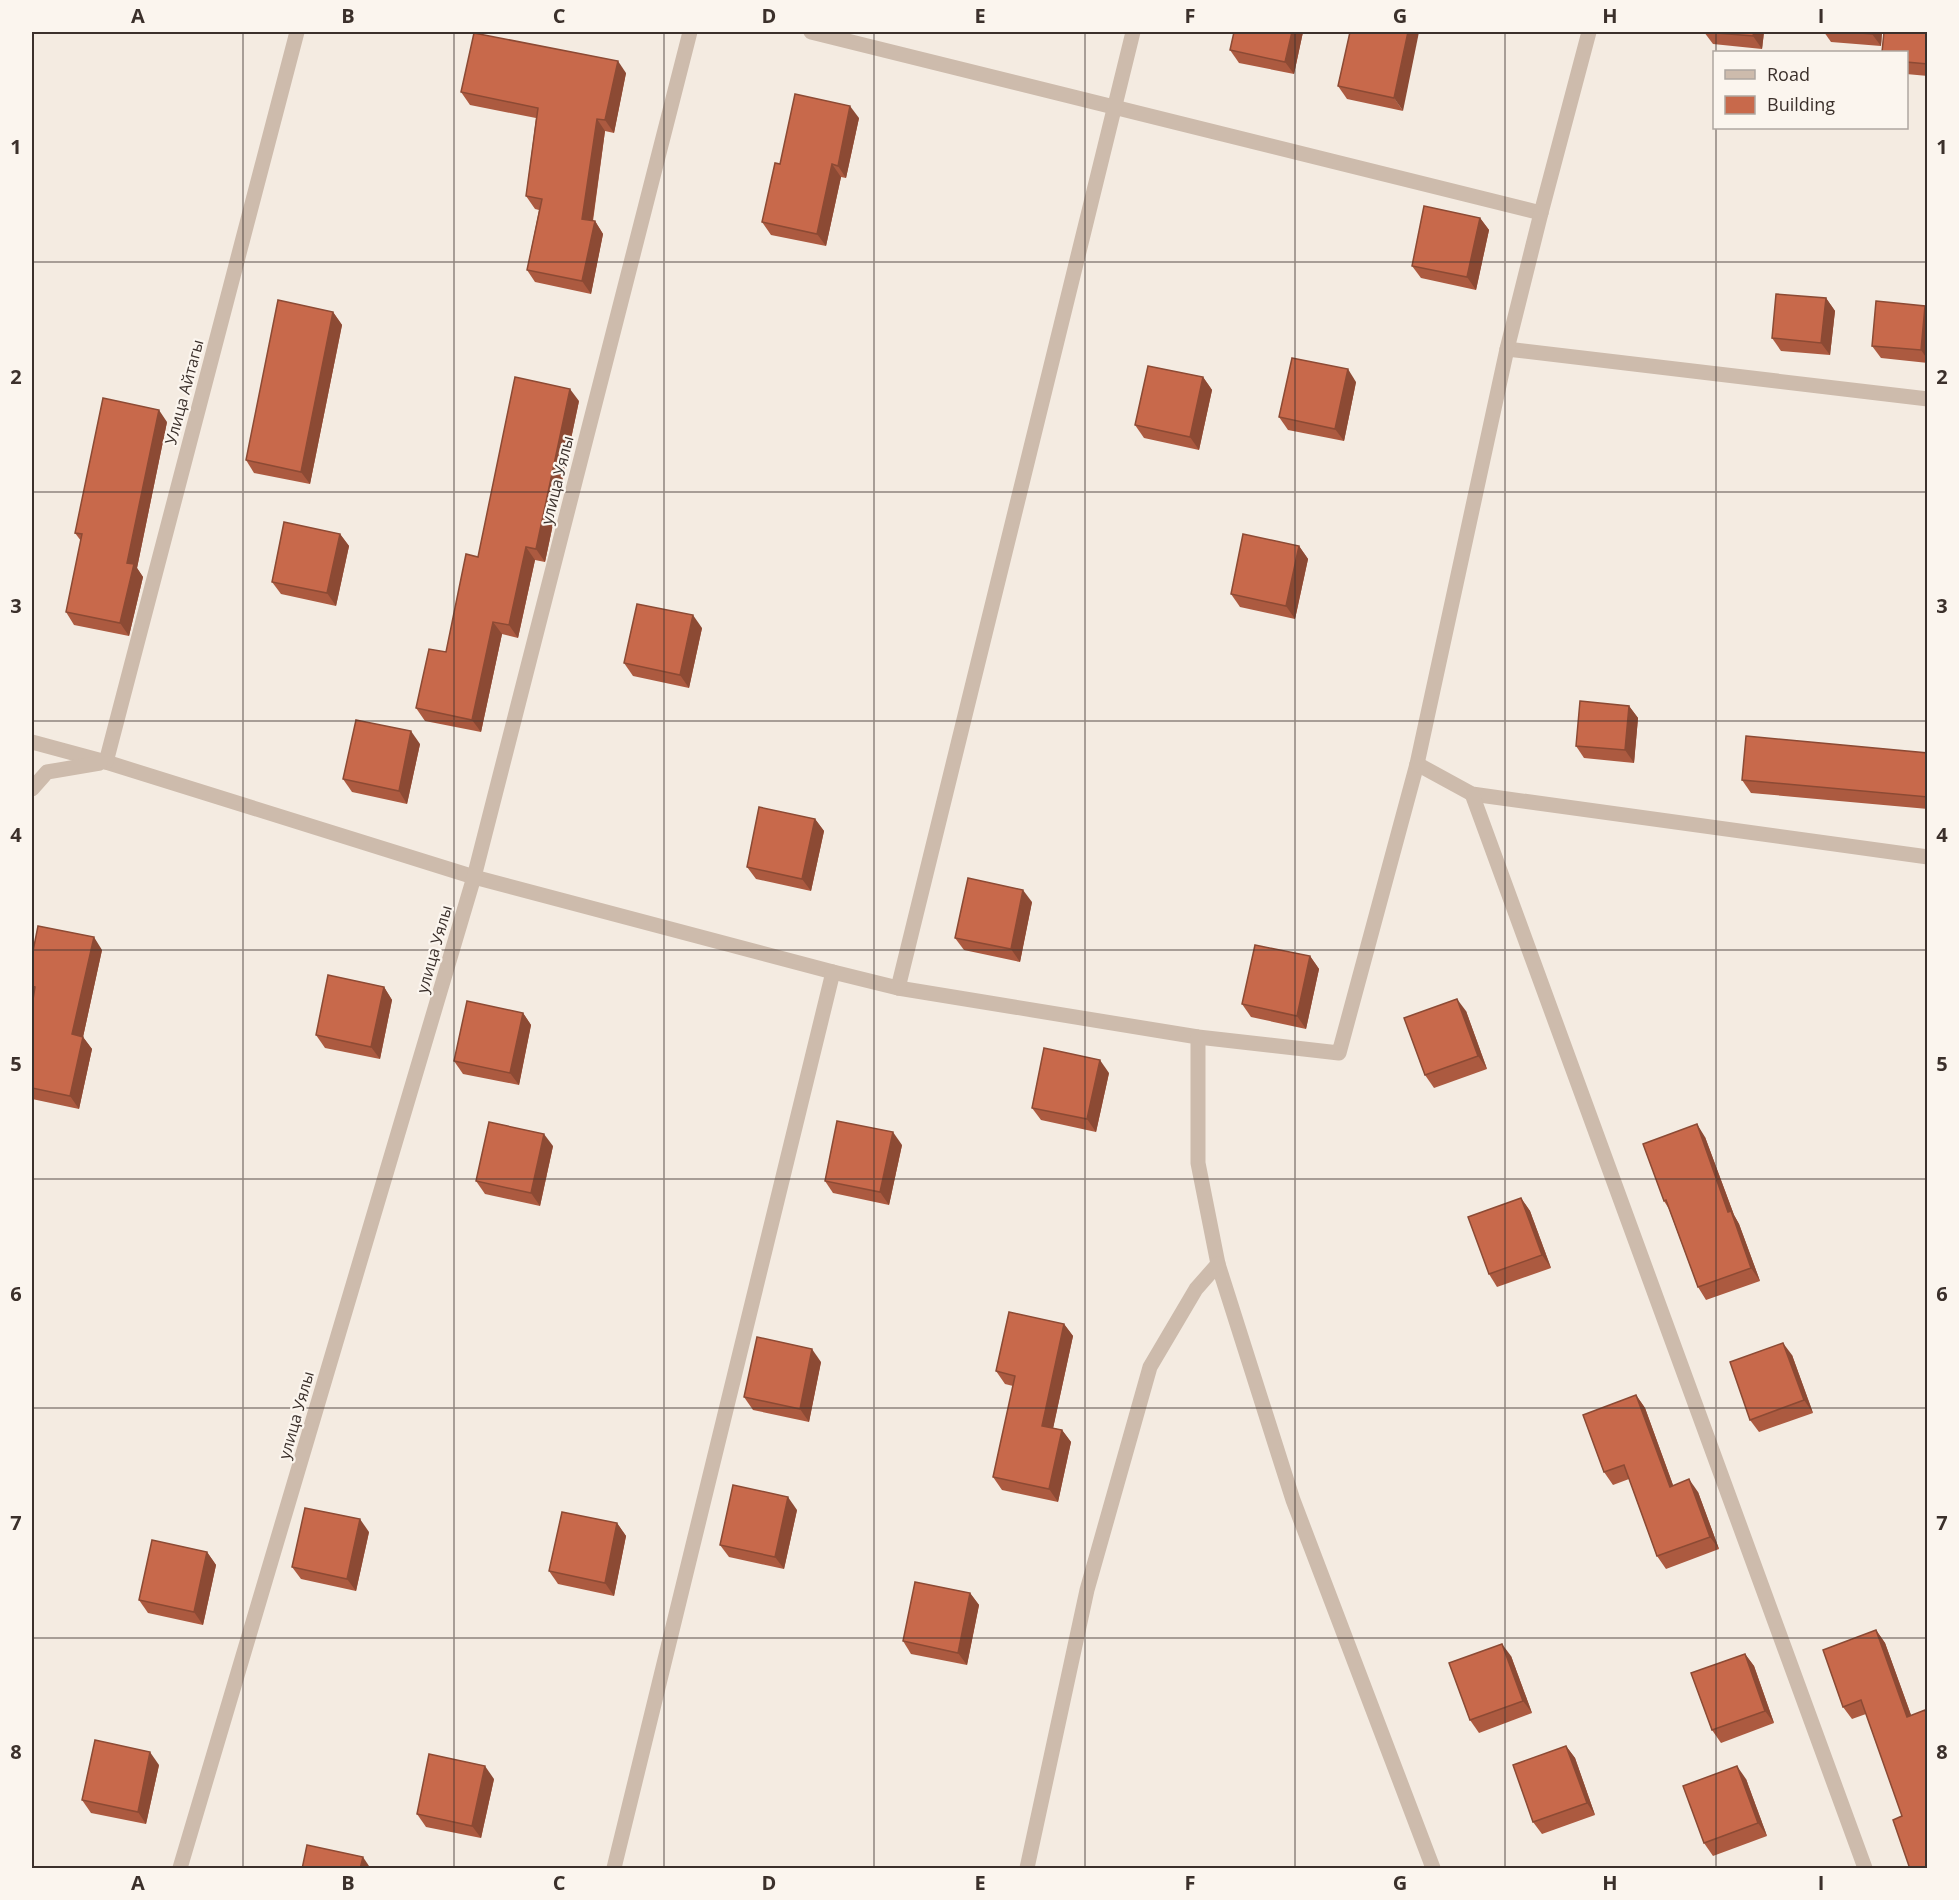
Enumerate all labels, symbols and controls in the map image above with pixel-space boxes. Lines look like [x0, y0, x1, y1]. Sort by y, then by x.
text: A [131, 2, 145, 29]
text: B [341, 2, 355, 29]
text: C [553, 2, 566, 29]
text: D [762, 2, 776, 29]
text: E [974, 2, 986, 29]
text: F [1185, 2, 1195, 29]
text: G [1393, 2, 1407, 29]
text: H [1602, 2, 1618, 29]
text: I [1818, 2, 1824, 29]
legend [1713, 51, 1908, 129]
text: Road [1767, 62, 1810, 86]
text: Building [1767, 92, 1835, 116]
text: 1 [10, 133, 22, 160]
text: 1 [1936, 133, 1948, 160]
street label: Улица Айтагы [159, 337, 209, 447]
text: 2 [10, 363, 22, 390]
text: 2 [1936, 363, 1948, 390]
street label: улица Уялы [535, 433, 579, 527]
text: 3 [10, 592, 22, 619]
text: 3 [1936, 592, 1948, 619]
text: 4 [10, 821, 22, 848]
text: 4 [1936, 821, 1948, 848]
street label: улица Уялы [411, 902, 457, 996]
text: 5 [10, 1050, 22, 1077]
text: 5 [1936, 1050, 1948, 1077]
text: 6 [10, 1280, 22, 1307]
text: 6 [1936, 1280, 1948, 1307]
street label: улица Уялы [273, 1368, 319, 1462]
text: 7 [10, 1509, 22, 1536]
text: 7 [1936, 1509, 1948, 1536]
text: 8 [10, 1738, 22, 1765]
text: 8 [1936, 1738, 1948, 1765]
text: A [131, 1869, 145, 1896]
text: B [341, 1869, 355, 1896]
text: C [553, 1869, 566, 1896]
text: D [762, 1869, 776, 1896]
text: E [974, 1869, 986, 1896]
text: F [1185, 1869, 1195, 1896]
text: G [1393, 1869, 1407, 1896]
text: H [1602, 1869, 1618, 1896]
text: I [1818, 1869, 1824, 1896]

